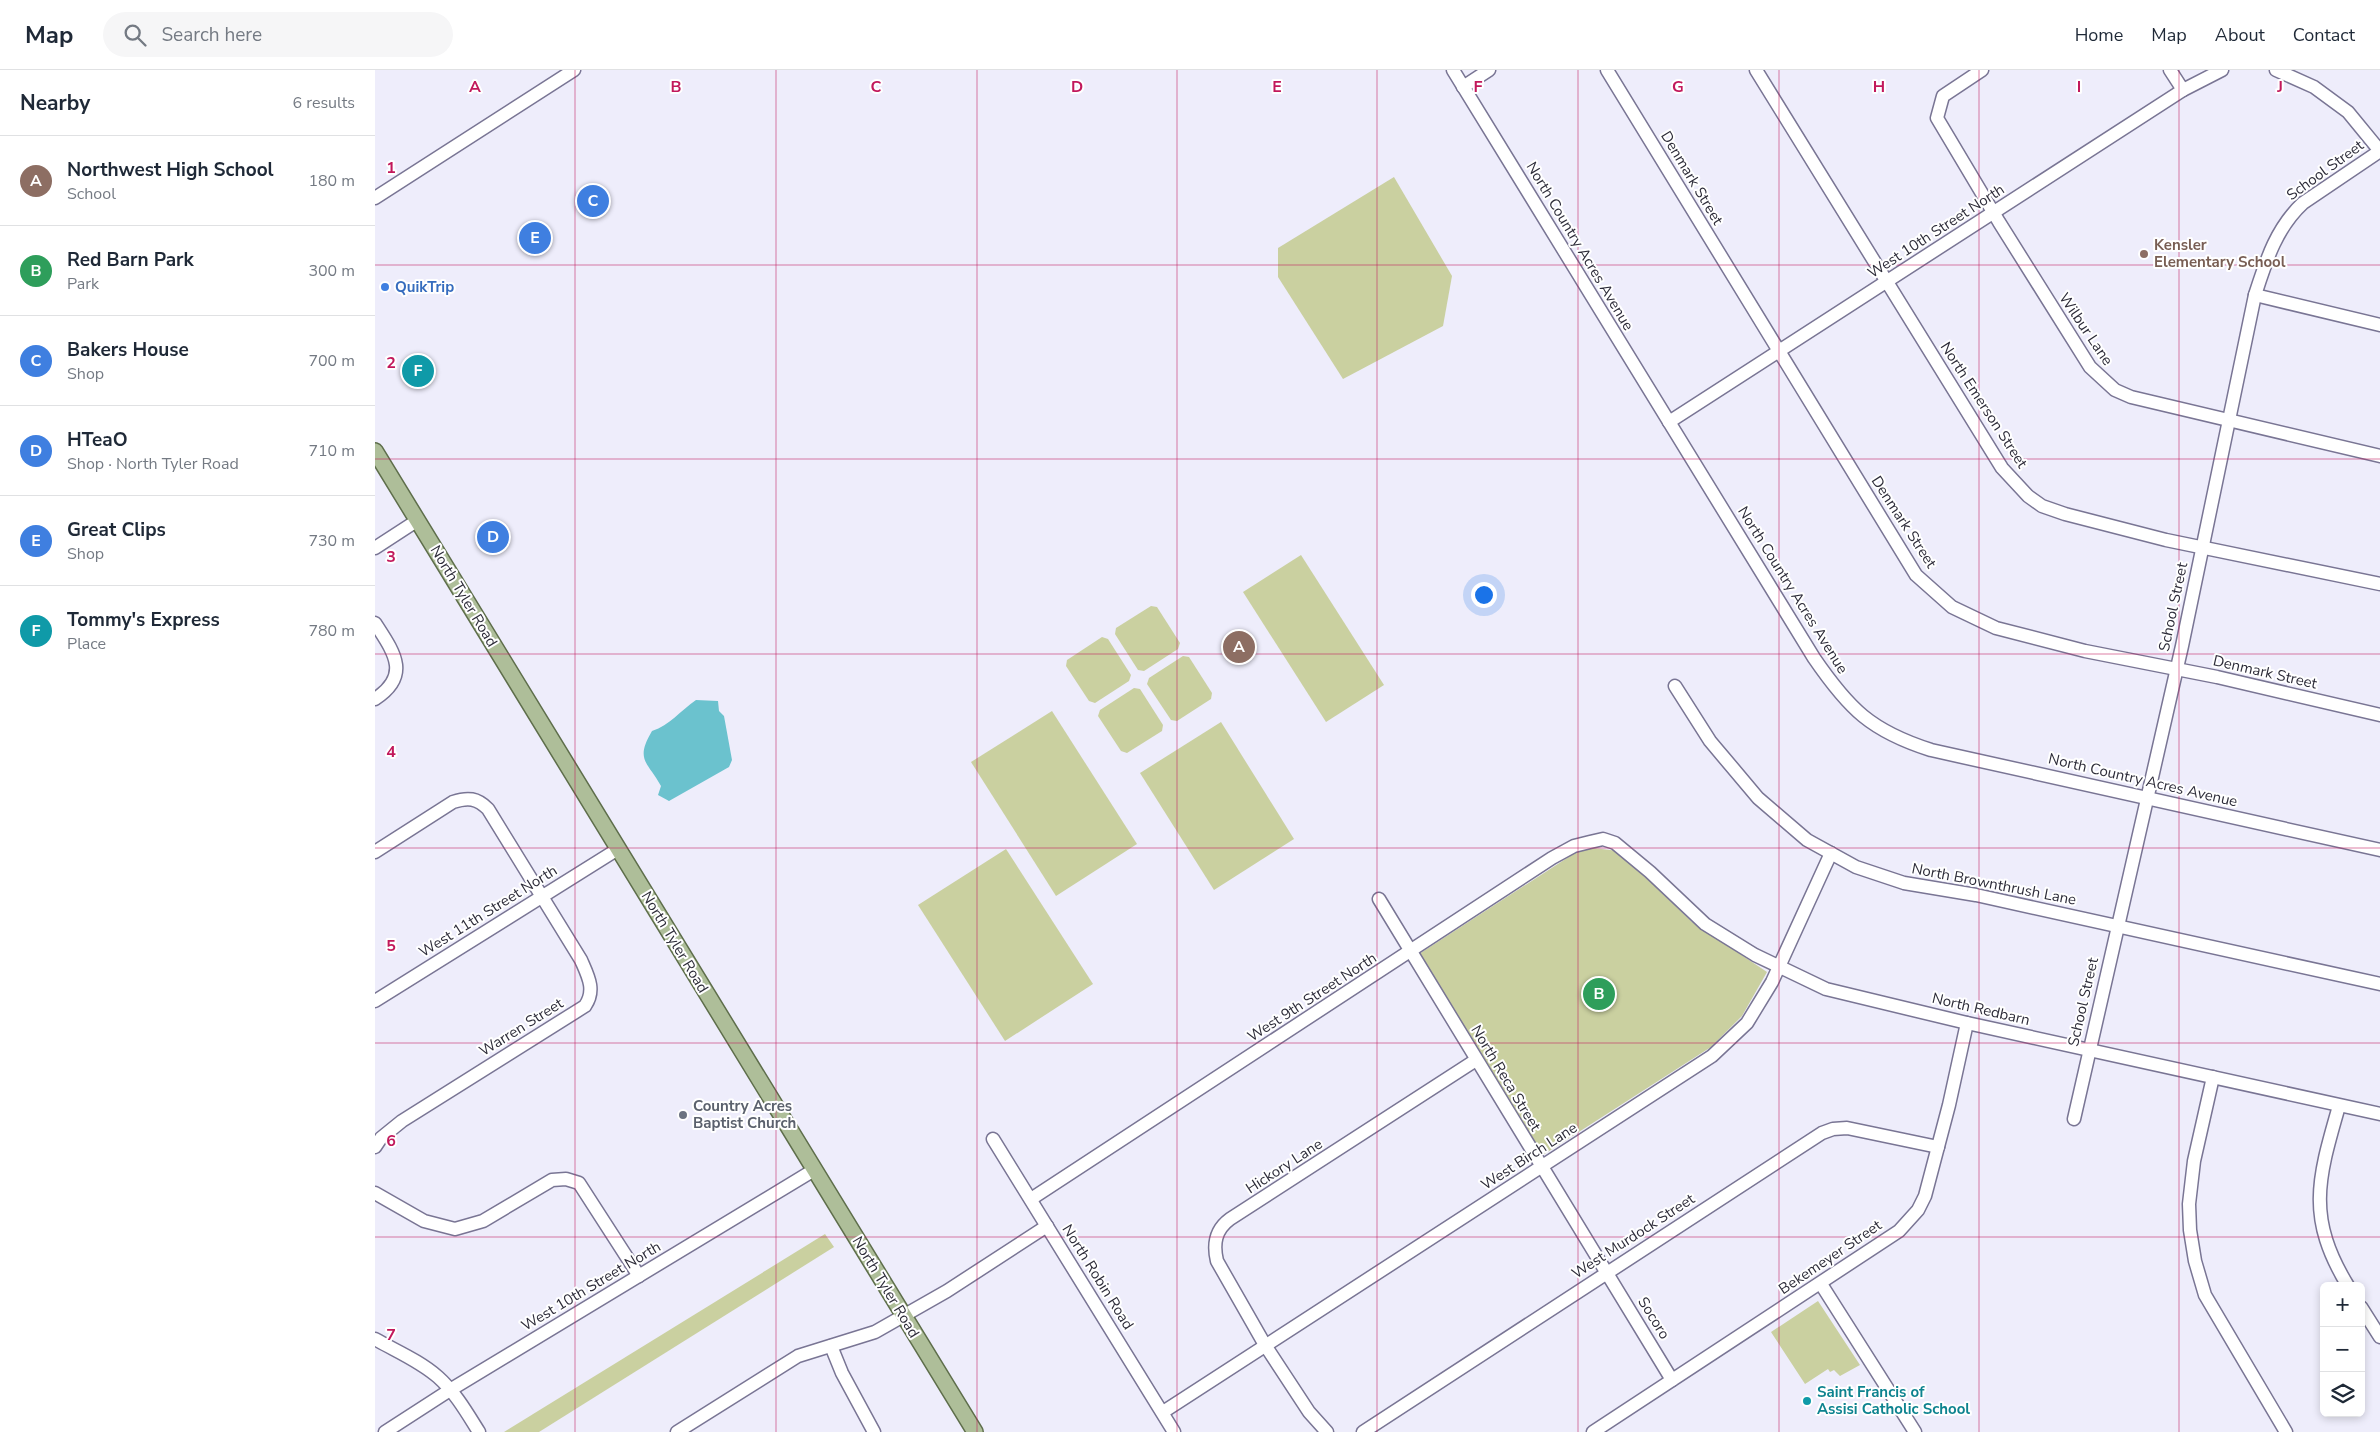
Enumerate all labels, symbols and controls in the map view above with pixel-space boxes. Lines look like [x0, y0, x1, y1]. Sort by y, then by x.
search box [103, 12, 453, 57]
text: Map [25, 19, 73, 51]
icon: search [121, 21, 149, 49]
text: Search here [161, 22, 262, 48]
text: Home [2075, 23, 2123, 47]
text: Map [2151, 23, 2187, 47]
text: About [2215, 23, 2265, 47]
text: Contact [2293, 23, 2355, 47]
text: A [469, 76, 481, 98]
text: B [670, 76, 682, 98]
text: C [871, 76, 882, 98]
text: D [1071, 76, 1083, 98]
text: E [1272, 76, 1282, 98]
text: F [1474, 76, 1483, 98]
text: G [1672, 76, 1684, 98]
text: H [1873, 76, 1885, 98]
text: I [2077, 76, 2081, 98]
text: J [2276, 76, 2283, 98]
text: Nearby [20, 89, 90, 117]
text: 6 results [293, 92, 355, 114]
street label: Denmark Street [1656, 127, 1728, 229]
street label: School Street [2282, 135, 2368, 205]
text: Northwest High School [67, 157, 274, 183]
text: 1 [386, 157, 396, 179]
street label: North Country Acres Avenue [1522, 158, 1638, 334]
text: A [30, 170, 42, 192]
text: 180 m [308, 170, 355, 192]
street label: West 10th Street North [1864, 179, 2008, 283]
pin: C [577, 182, 609, 220]
text: School [67, 183, 116, 205]
pin: E [519, 219, 551, 257]
place label: Kensler Elementary School [2154, 235, 2286, 272]
text: Red Barn Park [67, 247, 194, 273]
marker: Kensler Elementary School [2138, 248, 2150, 260]
text: B [30, 260, 42, 282]
text: 300 m [308, 260, 355, 282]
text: Park [67, 273, 99, 295]
place label: QuikTrip [395, 277, 454, 297]
marker: QuikTrip [379, 281, 391, 293]
street label: Wilbur Lane [2054, 289, 2118, 369]
text: Bakers House [67, 337, 189, 363]
street label: North Emerson Street [1936, 338, 2033, 473]
text: C [31, 350, 41, 372]
text: 700 m [308, 350, 355, 372]
text: 2 [386, 352, 396, 374]
pin: F [402, 352, 434, 390]
text: Shop [67, 363, 104, 385]
text: HTeaO [67, 427, 128, 453]
text: D [30, 440, 42, 462]
text: 710 m [308, 440, 355, 462]
text: Shop · North Tyler Road [67, 453, 239, 475]
street label: Denmark Street [1867, 472, 1942, 573]
street label: North Country Acres Avenue [1733, 503, 1853, 677]
text: Great Clips [67, 517, 166, 543]
pin: D [477, 518, 509, 556]
text: E [31, 530, 41, 552]
text: 730 m [308, 530, 355, 552]
street label: North Tyler Road [426, 542, 502, 650]
text: Shop [67, 543, 104, 565]
text: 3 [386, 546, 396, 568]
street label: School Street [2154, 560, 2192, 653]
your location [1471, 582, 1497, 608]
text: Tommy's Express [67, 607, 220, 633]
text: F [32, 620, 41, 642]
text: 780 m [308, 620, 355, 642]
pin: A [1223, 628, 1255, 666]
text: Place [67, 633, 106, 655]
street label: Denmark Street [2211, 650, 2320, 694]
text: 4 [386, 741, 396, 763]
street label: North Country Acres Avenue [2046, 748, 2240, 812]
street label: North Brownthrush Lane [1910, 858, 2078, 910]
street label: West 11th Street North [415, 860, 561, 962]
street label: North Tyler Road [637, 888, 713, 996]
text: 5 [386, 935, 396, 957]
street label: West 9th Street North [1244, 948, 1380, 1046]
street label: School Street [2063, 955, 2103, 1048]
pin: B [1583, 975, 1615, 1013]
street label: North Redbarn [1930, 988, 2032, 1030]
street label: Warren Street [475, 993, 567, 1061]
street label: North Reca Street [1466, 1021, 1546, 1135]
place label: Country Acres Baptist Church [693, 1096, 796, 1133]
marker: Country Acres Baptist Church [677, 1109, 689, 1121]
street label: West Birch Lane [1477, 1117, 1581, 1195]
text: 6 [386, 1130, 396, 1152]
street label: Hickory Lane [1242, 1134, 1326, 1198]
street label: West Murdock Street [1568, 1188, 1699, 1283]
street label: Bekemeyer Street [1775, 1215, 1886, 1299]
street label: North Robin Road [1058, 1221, 1138, 1333]
street label: North Tyler Road [848, 1233, 924, 1341]
street label: West 10th Street North [518, 1236, 664, 1336]
map controls [2320, 1282, 2365, 1417]
button: + [2320, 1282, 2365, 1327]
street label: Socoro [1633, 1293, 1675, 1343]
text: 7 [386, 1324, 396, 1346]
button: − [2320, 1327, 2365, 1372]
button: layers [2320, 1372, 2365, 1417]
place label: Saint Francis of Assisi Catholic School [1817, 1382, 1970, 1419]
marker: Saint Francis of Assisi Catholic School [1801, 1395, 1813, 1407]

